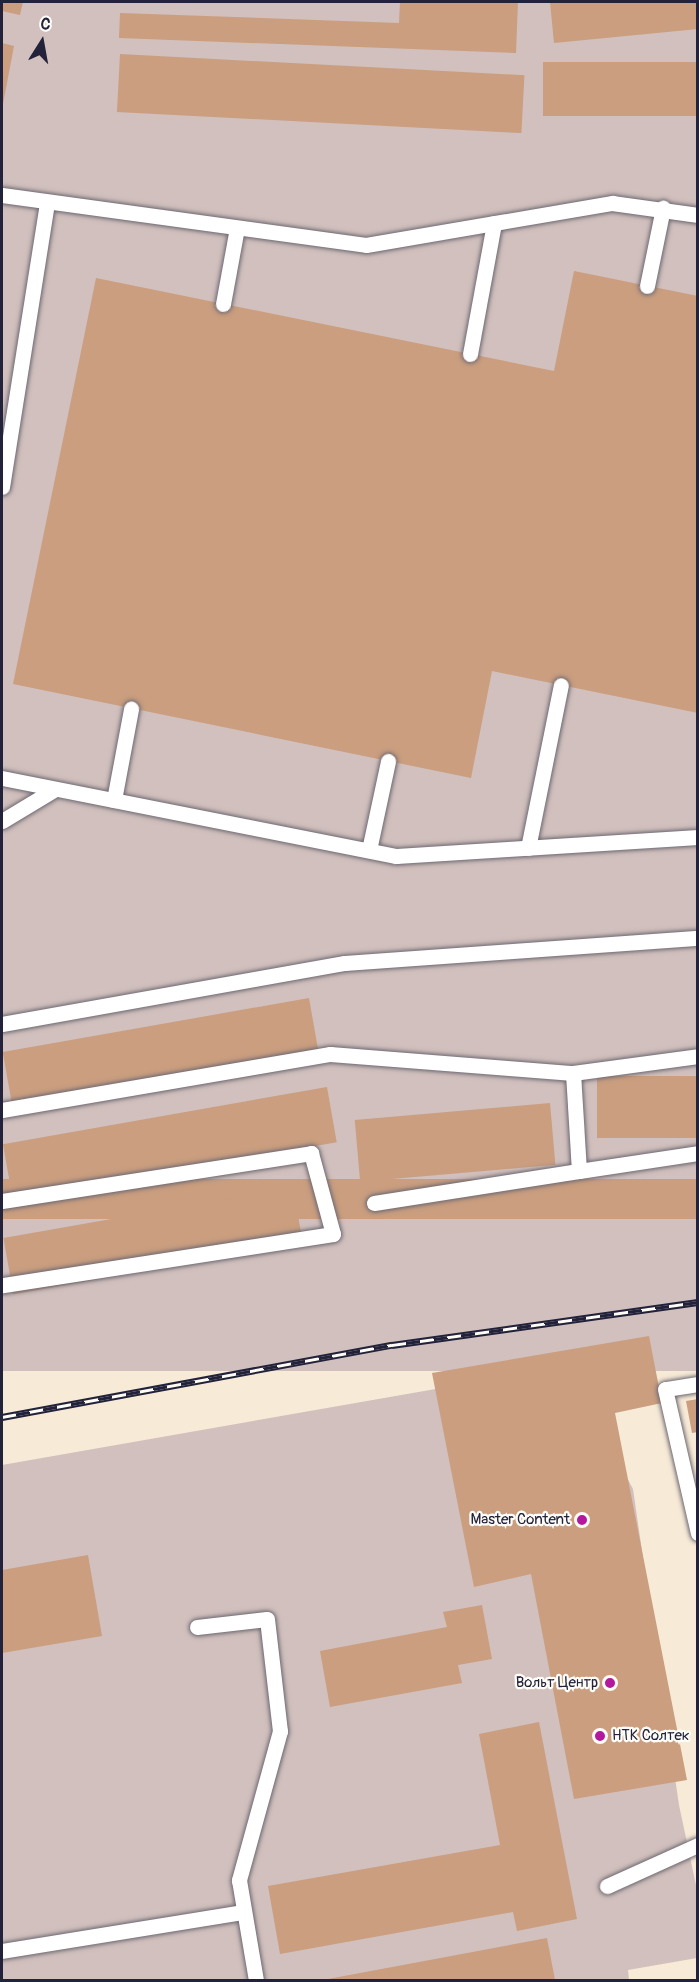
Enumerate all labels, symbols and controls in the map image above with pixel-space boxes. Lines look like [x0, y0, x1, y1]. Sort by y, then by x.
north arrow [12, 12, 72, 72]
text: С [39, 14, 52, 35]
place label: Master Content [470, 1511, 570, 1529]
marker: Master Content [575, 1513, 589, 1527]
place label: Вольт Центр [516, 1674, 598, 1692]
marker: Вольт Центр [603, 1676, 617, 1690]
place label: НТК Солтек [612, 1727, 690, 1745]
marker: НТК Солтек [593, 1729, 607, 1743]

